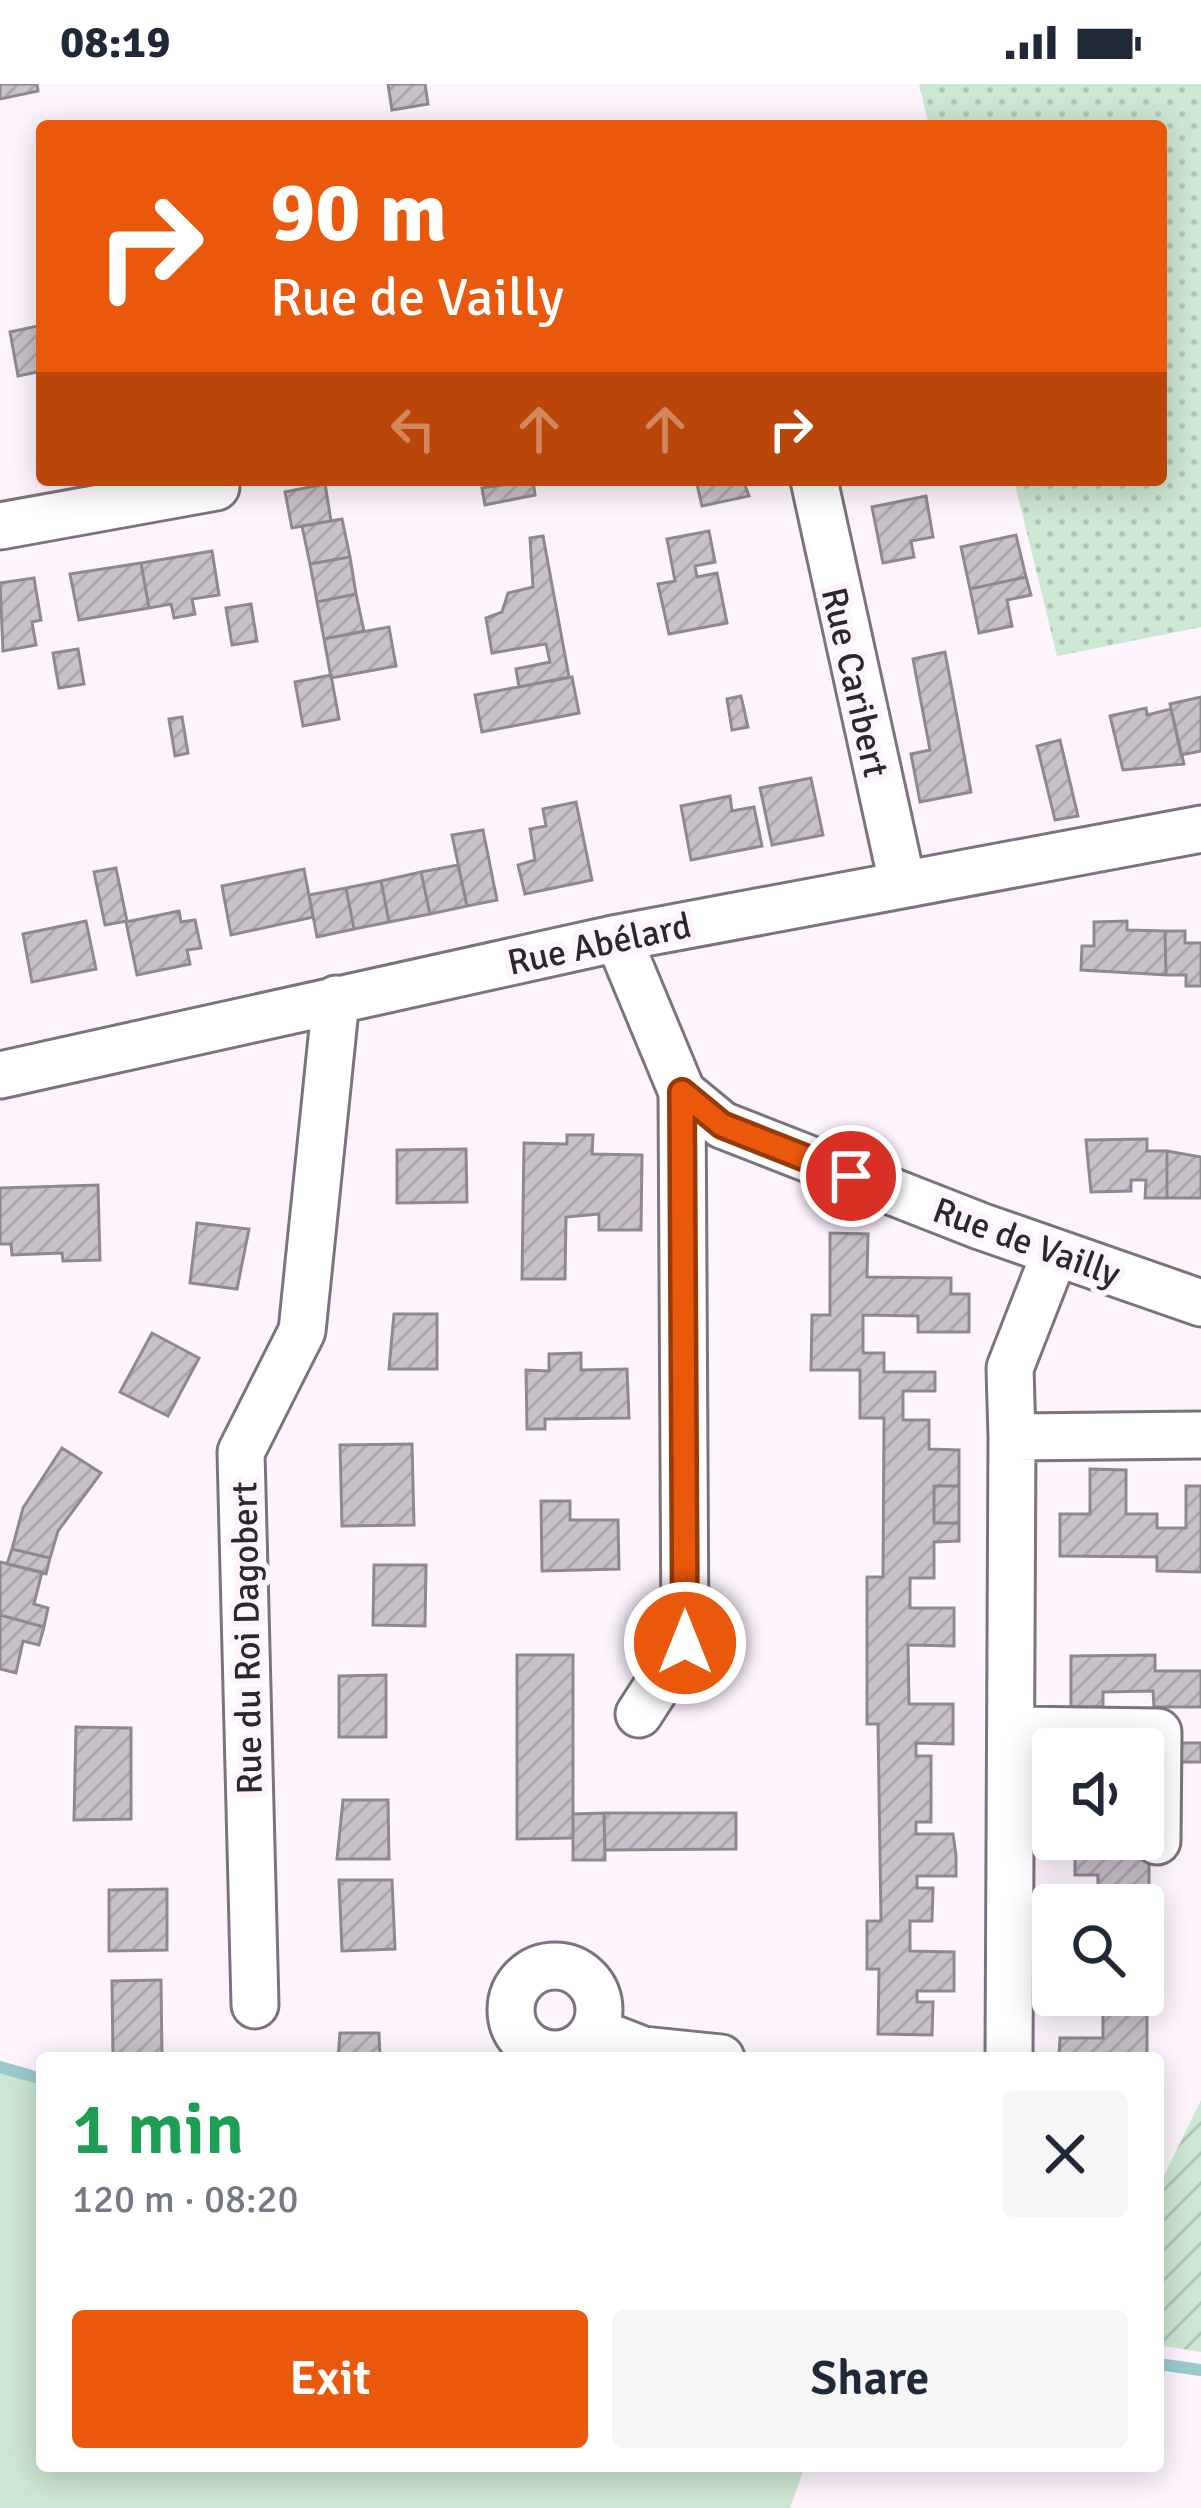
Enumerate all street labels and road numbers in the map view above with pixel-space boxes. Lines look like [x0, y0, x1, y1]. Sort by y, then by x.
street label: Rue Caribert [811, 583, 898, 782]
street label: Rue Abélard [504, 903, 695, 986]
street label: Rue de Vailly [927, 1188, 1126, 1297]
street label: Rue du Roi Dagobert [222, 1481, 273, 1795]

